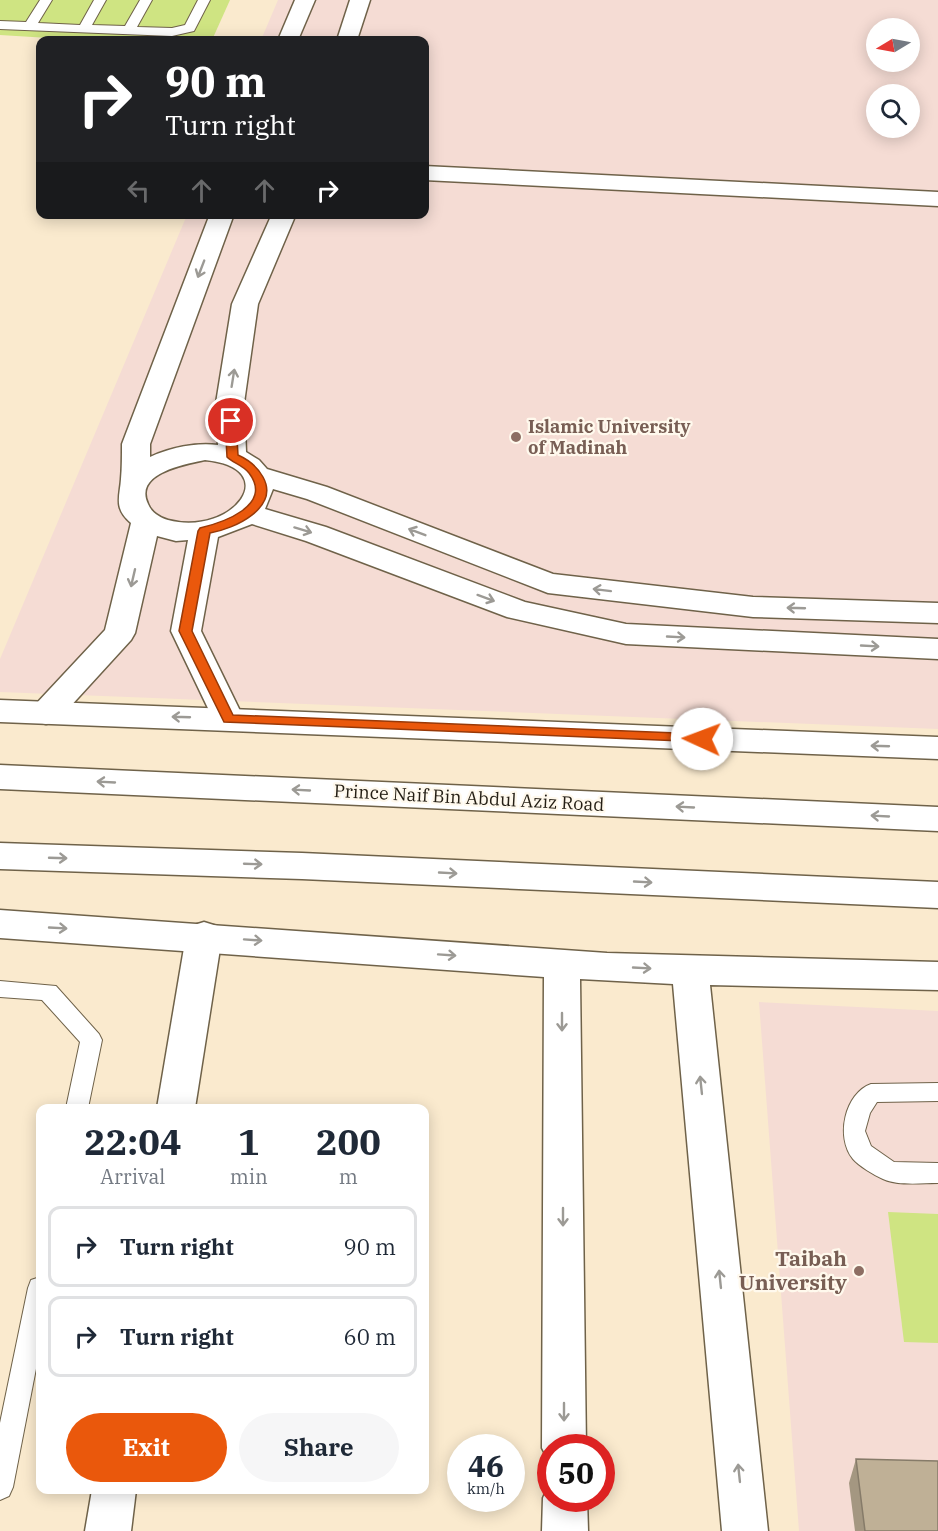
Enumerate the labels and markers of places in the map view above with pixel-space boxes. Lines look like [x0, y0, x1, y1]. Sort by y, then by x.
pin [205, 395, 256, 446]
place label: Islamic University of Madinah [528, 415, 691, 459]
marker: Islamic University of Madinah [509, 430, 523, 444]
place label: Taibah University [739, 1244, 847, 1296]
marker: Taibah University [852, 1264, 866, 1278]

